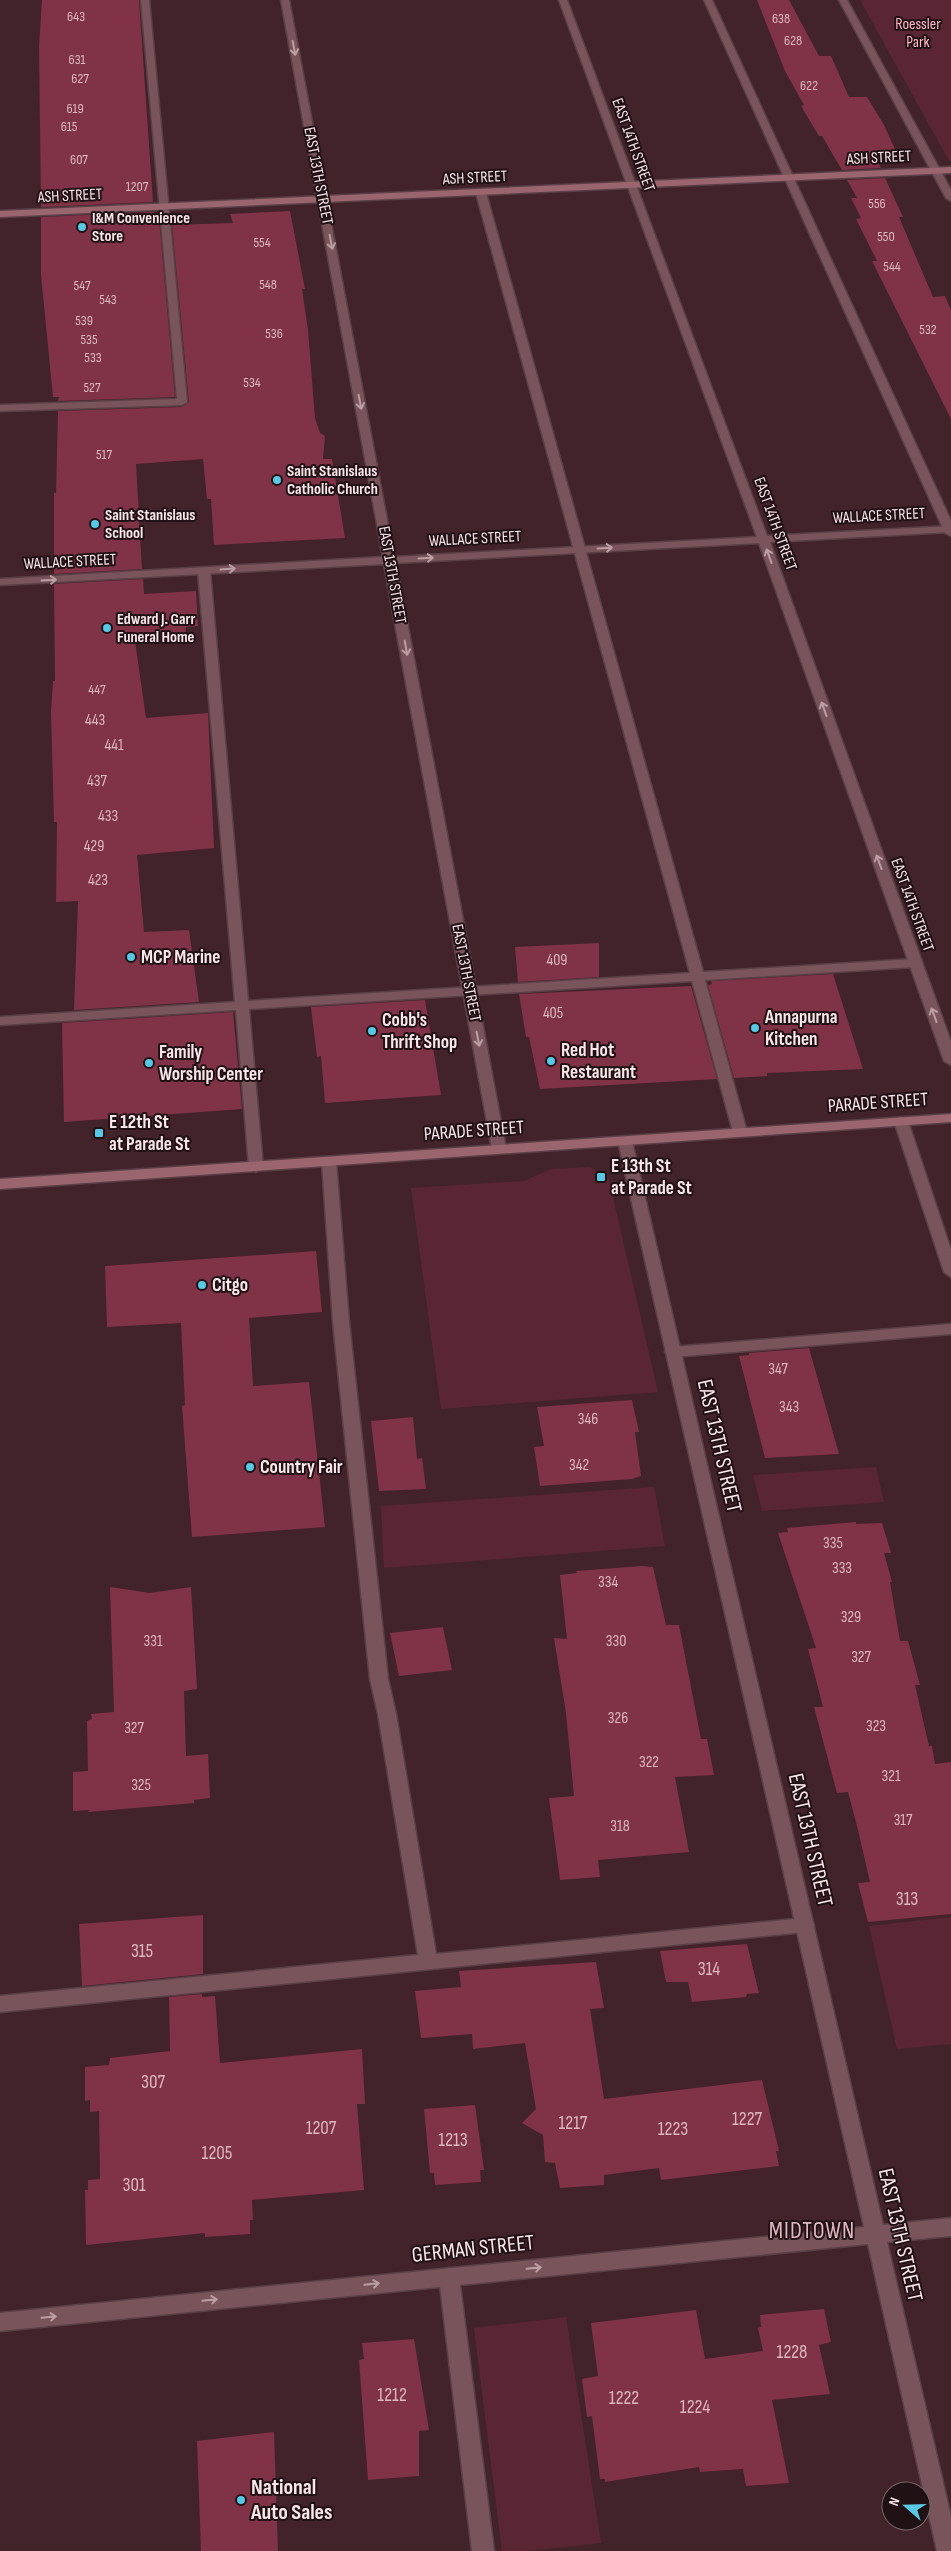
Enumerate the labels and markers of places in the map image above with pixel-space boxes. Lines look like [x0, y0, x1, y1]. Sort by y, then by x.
place label: I&M Convenience Store [92, 209, 190, 246]
marker: I&M Convenience Store [76, 221, 88, 233]
place label: Saint Stanislaus Catholic Church [287, 462, 378, 499]
marker: Saint Stanislaus Catholic Church [271, 474, 283, 486]
place label: Saint Stanislaus School [105, 506, 195, 543]
marker: Saint Stanislaus School [89, 518, 101, 530]
place label: Edward J. Garr Funeral Home [117, 610, 195, 647]
marker: Edward J. Garr Funeral Home [101, 622, 113, 634]
place label: MCP Marine [141, 946, 220, 969]
marker: MCP Marine [125, 951, 137, 963]
place label: Annapurna Kitchen [764, 1006, 838, 1051]
place label: Cobb's Thrift Shop [382, 1009, 457, 1054]
marker: Annapurna Kitchen [749, 1022, 761, 1034]
marker: Cobb's Thrift Shop [366, 1025, 378, 1037]
place label: Red Hot Restaurant [561, 1039, 636, 1084]
place label: Family Worship Center [159, 1041, 263, 1086]
marker: Red Hot Restaurant [545, 1055, 557, 1067]
marker: Family Worship Center [143, 1057, 155, 1069]
place label: E 12th St at Parade St [109, 1111, 190, 1156]
marker: E 12th St at Parade St [93, 1127, 105, 1139]
place label: E 13th St at Parade St [611, 1155, 692, 1200]
marker: E 13th St at Parade St [595, 1171, 607, 1183]
place label: Citgo [212, 1274, 248, 1297]
marker: Citgo [196, 1279, 208, 1291]
place label: Country Fair [260, 1456, 343, 1479]
marker: Country Fair [244, 1461, 256, 1473]
place label: National Auto Sales [250, 2474, 332, 2526]
marker: National Auto Sales [235, 2494, 247, 2506]

